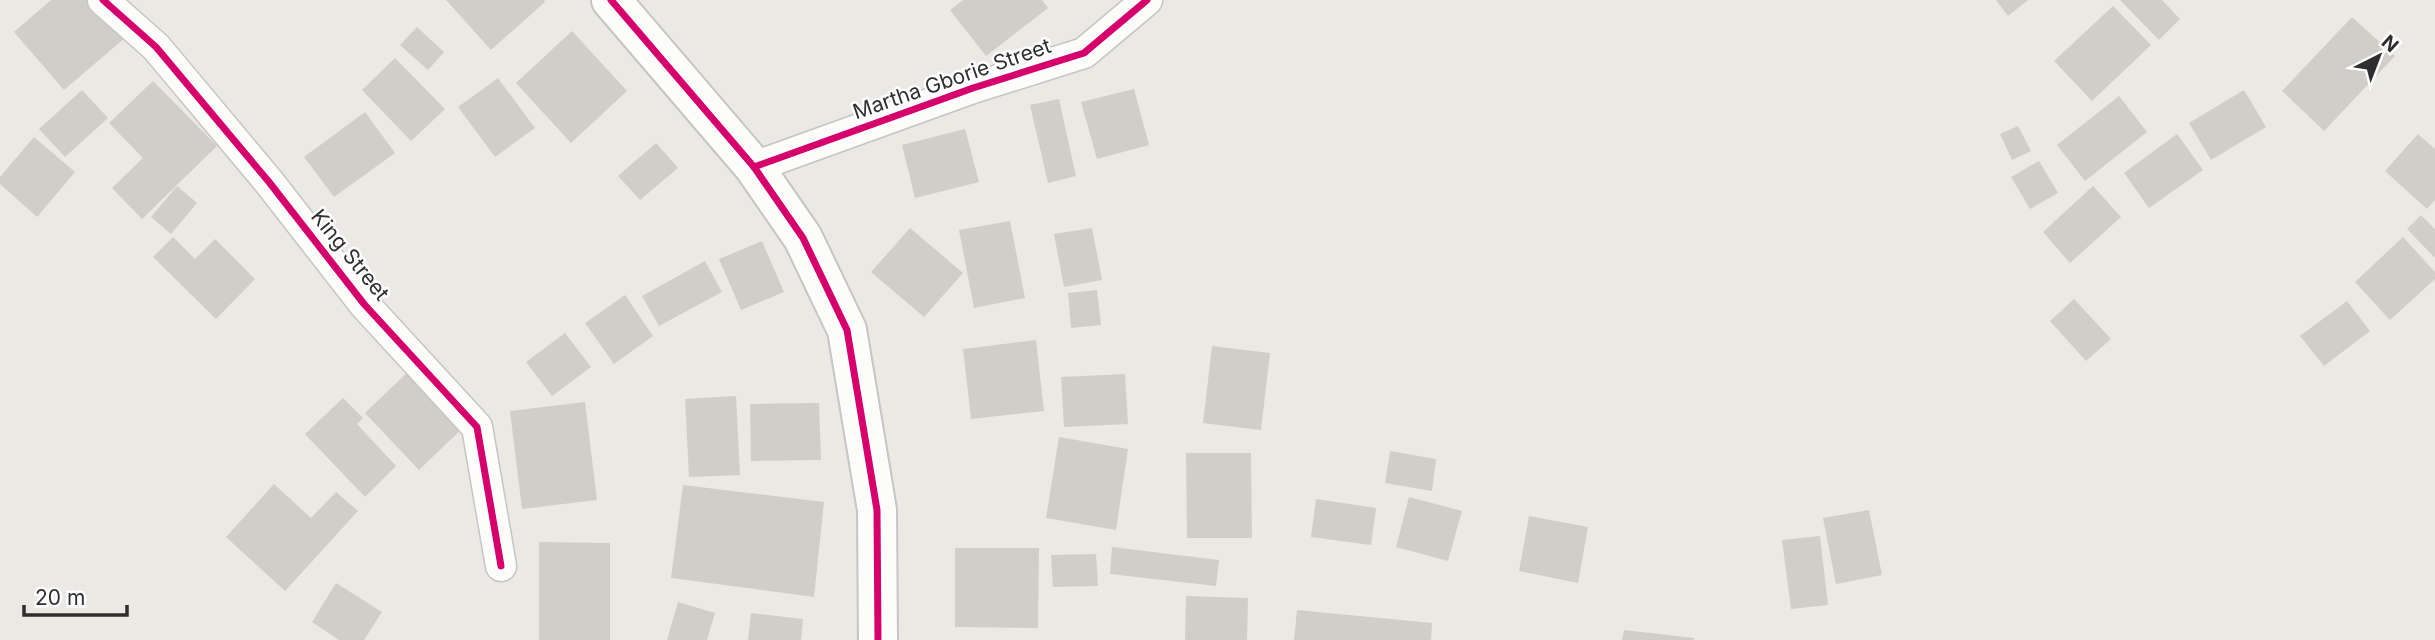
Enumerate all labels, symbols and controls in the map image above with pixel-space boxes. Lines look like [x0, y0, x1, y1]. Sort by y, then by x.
north arrow [2344, 21, 2414, 91]
text: N [2377, 30, 2403, 57]
street label: Martha Gborie Street [850, 33, 1054, 124]
street label: King Street [306, 204, 395, 305]
scale bar [24, 574, 128, 618]
text: 20 m [35, 585, 85, 610]

